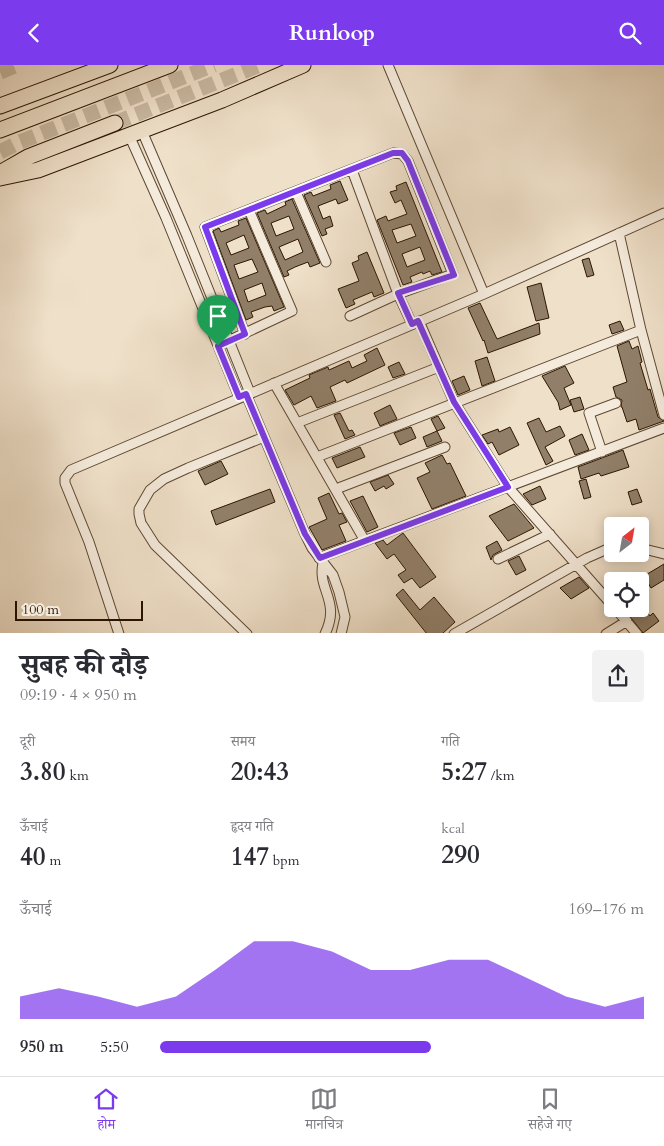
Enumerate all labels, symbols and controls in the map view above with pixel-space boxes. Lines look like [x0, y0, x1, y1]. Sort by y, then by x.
text: Runloop [289, 18, 375, 48]
icon: back [20, 19, 48, 47]
icon: search [616, 19, 644, 47]
pin [197, 295, 239, 346]
icon: arrive [204, 302, 232, 330]
north arrow [604, 517, 649, 563]
map controls [604, 517, 649, 617]
button: locate [604, 572, 649, 617]
scale bar [15, 599, 142, 622]
text: 100 m [22, 600, 59, 619]
text: सुबह की दौड़ [20, 646, 148, 684]
button: share [592, 650, 644, 702]
text: 09:19 · 4 × 950 m [20, 684, 137, 706]
text: दूरी [20, 732, 35, 751]
text: समय [231, 732, 255, 751]
text: गति [441, 732, 460, 751]
text: 3.80 [20, 755, 66, 789]
text: 20:43 [231, 755, 289, 789]
text: 5:27 [441, 755, 487, 789]
text: km [66, 766, 89, 785]
text: /km [487, 766, 515, 785]
text: ऊँचाई [20, 817, 48, 836]
text: हृदय गति [231, 817, 274, 836]
text: kcal [441, 819, 465, 838]
text: 290 [441, 838, 480, 872]
text: 40 [20, 840, 46, 874]
text: 147 [231, 840, 269, 874]
text: m [46, 851, 61, 870]
text: bpm [269, 851, 300, 870]
text: ऊँचाई [20, 898, 52, 920]
text: 169–176 m [568, 898, 644, 920]
text: 950 m [20, 1036, 64, 1058]
text: 5:50 [100, 1036, 129, 1058]
tab: होम [92, 1085, 120, 1138]
tab: मानचित्र [305, 1085, 343, 1138]
tab: सहेजे गए [528, 1085, 572, 1138]

